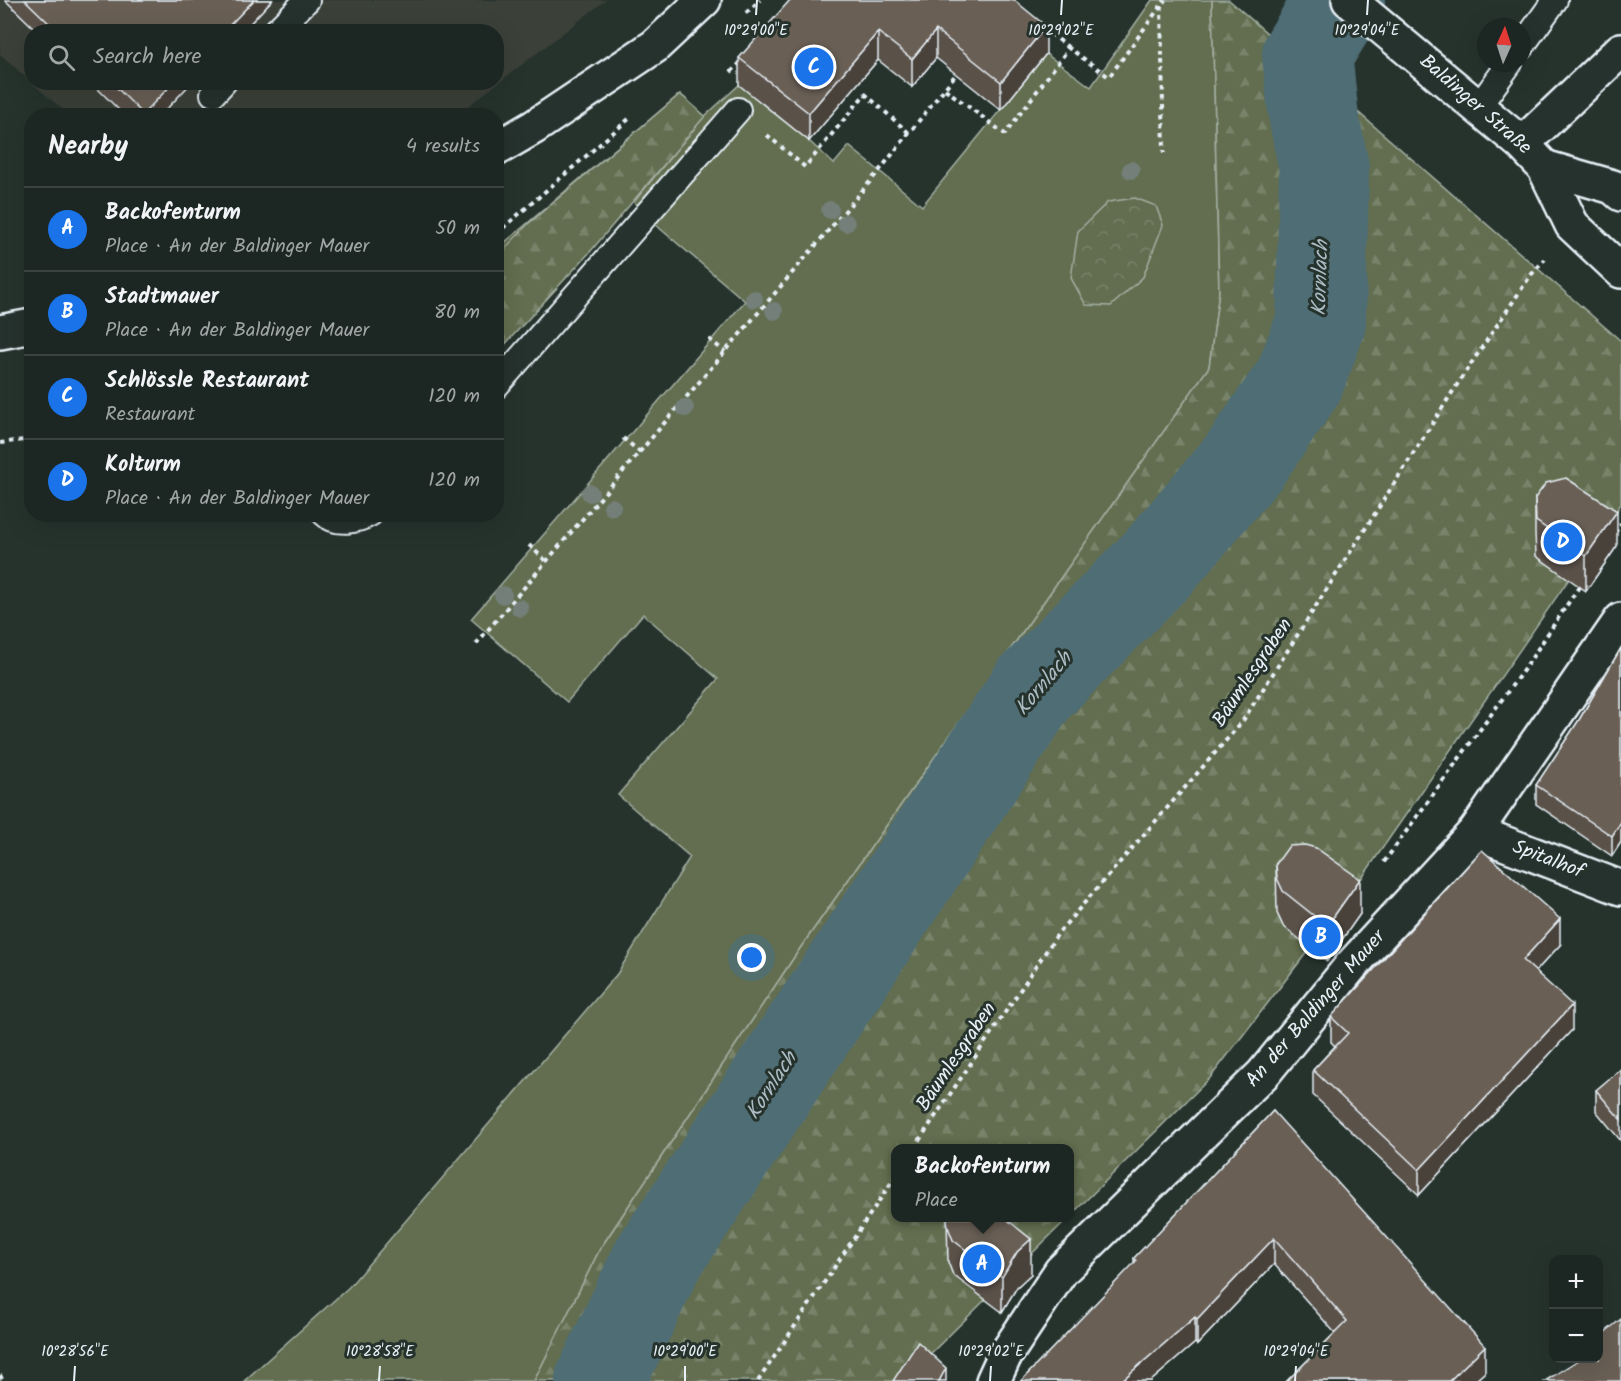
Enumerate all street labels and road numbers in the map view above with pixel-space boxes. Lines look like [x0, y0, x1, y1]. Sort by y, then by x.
street label: Baldinger Straße [1411, 47, 1539, 163]
street label: Bäumlesgraben [1205, 612, 1301, 734]
street label: Spitalhof [1508, 832, 1591, 889]
street label: An der Baldinger Mauer [1241, 925, 1391, 1093]
street label: Bäumlesgraben [909, 996, 1005, 1118]

